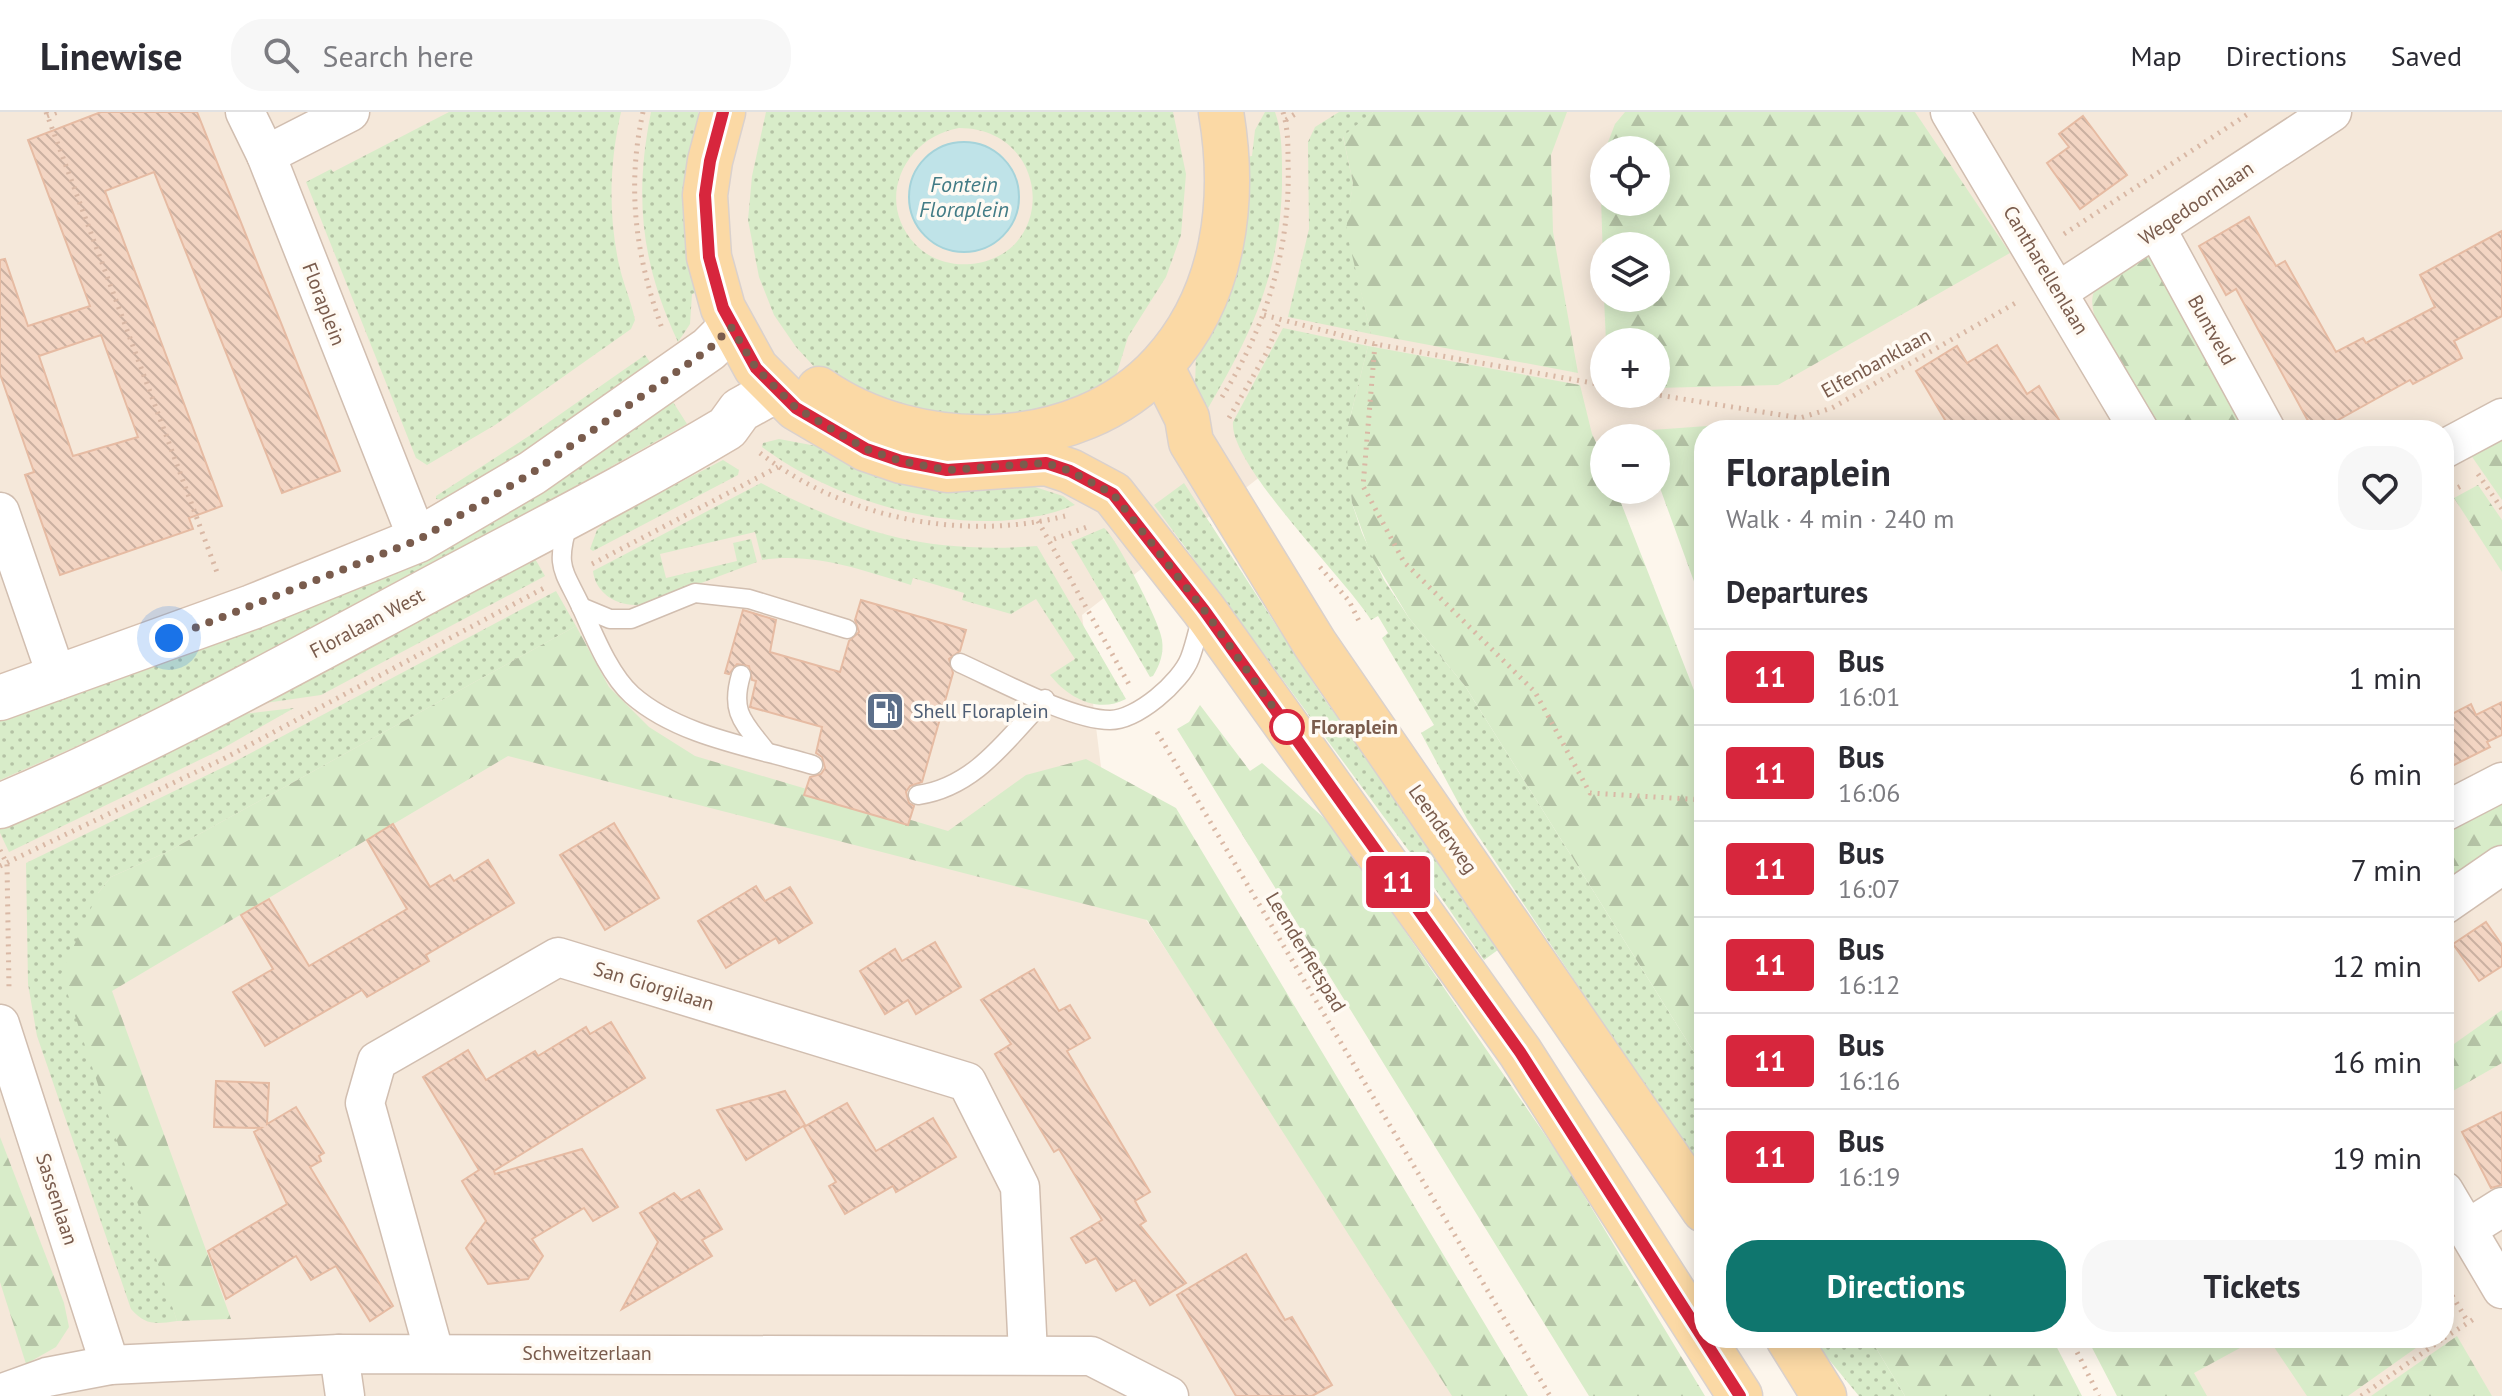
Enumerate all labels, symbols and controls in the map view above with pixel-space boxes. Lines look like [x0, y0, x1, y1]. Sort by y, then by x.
search box [231, 19, 791, 91]
text: Linewise [40, 31, 183, 80]
icon: search [259, 33, 303, 77]
text: Search here [323, 36, 474, 75]
text: Map [2131, 37, 2182, 74]
text: Directions [2226, 37, 2347, 74]
text: Saved [2391, 37, 2462, 74]
map controls [1590, 136, 1670, 504]
button: locate [1590, 136, 1670, 216]
street label: Wegedoornlaan [2134, 155, 2258, 251]
water label: Fontein Floraplein [919, 170, 1009, 223]
street label: Cantharellenlaan [1997, 201, 2095, 339]
button: layers [1590, 232, 1670, 312]
street label: Floraplein [296, 259, 352, 349]
street label: Buntveld [2182, 290, 2242, 370]
street label: Elfenbanklaan [1816, 322, 1936, 404]
button: + [1590, 328, 1670, 408]
button: − [1590, 424, 1670, 504]
button: heart [2338, 446, 2422, 530]
text: Floraplein [1726, 447, 1891, 496]
text: Walk · 4 min · 240 m [1726, 502, 1954, 535]
text: Departures [1726, 572, 1868, 611]
street label: Floralaan West [305, 582, 429, 664]
your location [149, 618, 189, 658]
text: Bus [1838, 641, 1885, 680]
text: 11 [1754, 658, 1786, 695]
text: 1 min [2349, 658, 2422, 697]
text: 16:01 [1838, 680, 1900, 713]
fuel station icon: Shell Floraplein [864, 690, 906, 732]
place label: Shell Floraplein [913, 698, 1048, 724]
marker: Floraplein [1270, 710, 1304, 744]
place label: Floraplein [1311, 714, 1398, 740]
text: Bus [1838, 737, 1885, 776]
text: 11 [1754, 754, 1786, 791]
text: 6 min [2349, 754, 2422, 793]
text: 16:06 [1838, 776, 1900, 809]
street label: Leenderweg [1403, 779, 1483, 879]
text: Bus [1838, 833, 1885, 872]
text: 11 [1754, 850, 1786, 887]
text: 7 min [2350, 850, 2422, 889]
line badge: 11 [1362, 856, 1434, 908]
text: 11 [1382, 863, 1414, 900]
text: 16:07 [1838, 872, 1900, 905]
street label: Leenderfietspad [1260, 887, 1352, 1017]
text: Bus [1838, 929, 1885, 968]
text: 11 [1754, 946, 1786, 983]
text: 12 min [2332, 946, 2422, 985]
street label: San Giorgilaan [591, 955, 717, 1017]
text: 16:12 [1838, 968, 1900, 1001]
text: Bus [1838, 1025, 1885, 1064]
text: 11 [1754, 1042, 1786, 1079]
text: 16 min [2332, 1042, 2422, 1081]
text: 16:16 [1838, 1064, 1900, 1097]
text: Bus [1838, 1121, 1885, 1160]
text: 11 [1754, 1138, 1786, 1175]
text: 19 min [2332, 1138, 2422, 1177]
street label: Sassenlaan [30, 1150, 84, 1248]
text: 16:19 [1838, 1160, 1900, 1193]
button: Directions [1726, 1240, 2066, 1332]
button: Tickets [2082, 1240, 2422, 1332]
street label: Schweitzerlaan [522, 1340, 652, 1366]

